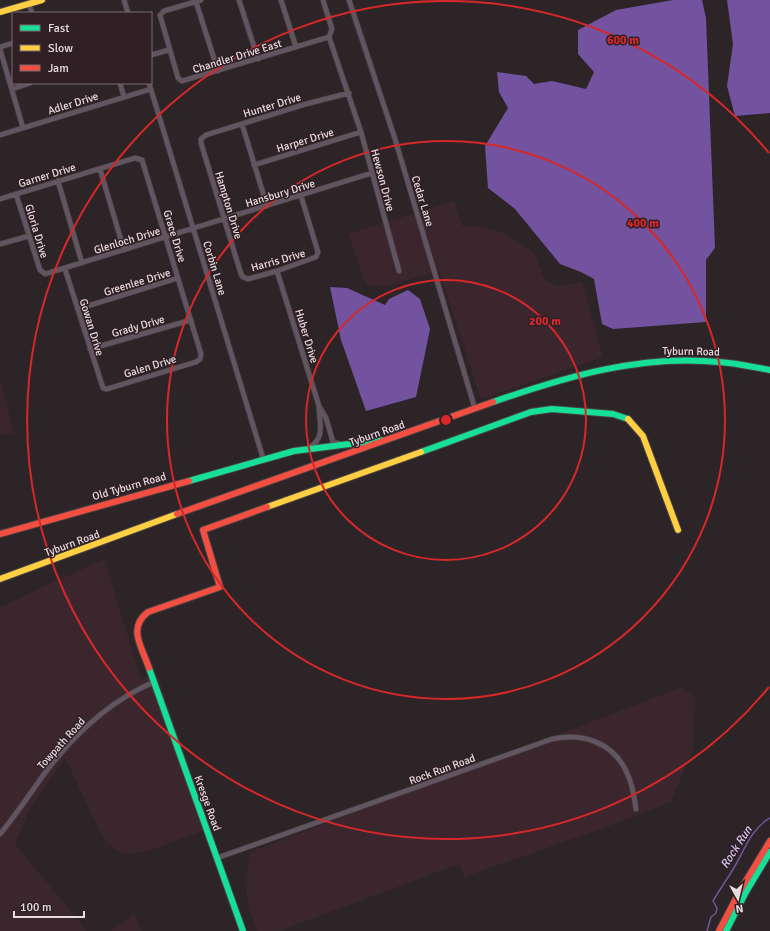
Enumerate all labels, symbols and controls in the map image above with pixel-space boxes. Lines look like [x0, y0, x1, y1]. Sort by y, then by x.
legend [12, 12, 152, 84]
text: Fast [48, 21, 69, 36]
text: 600 m [607, 33, 639, 48]
street label: Chandler Drive East [191, 37, 283, 76]
text: Slow [48, 41, 73, 56]
text: Jam [48, 61, 69, 76]
street label: Adler Drive [46, 90, 100, 117]
street label: Hunter Drive [242, 91, 303, 120]
street label: Harper Drive [275, 126, 335, 155]
street label: Hewson Drive [368, 147, 397, 213]
street label: Garner Drive [17, 161, 77, 190]
street label: Hampton Drive [212, 170, 245, 241]
street label: Cedar Lane [409, 174, 436, 228]
street label: Hansbury Drive [244, 177, 317, 210]
street label: Gloria Drive [22, 203, 51, 260]
street label: Grace Drive [160, 208, 189, 264]
text: 400 m [627, 216, 659, 231]
street label: Glenloch Drive [92, 224, 162, 257]
street label: Corbin Lane [200, 239, 229, 297]
street label: Harris Drive [249, 246, 307, 274]
street label: Greenlee Drive [102, 266, 172, 299]
street label: Gowan Drive [77, 297, 106, 357]
street label: Huber Drive [292, 308, 321, 365]
street label: Grady Drive [110, 313, 166, 340]
text: 200 m [529, 314, 561, 329]
street label: Tyburn Road [662, 344, 720, 359]
street label: Galen Drive [122, 352, 178, 381]
centre of rings [439, 413, 453, 427]
street label: Tyburn Road [348, 418, 407, 449]
street label: Old Tyburn Road [91, 470, 168, 503]
street label: Tyburn Road [43, 527, 102, 559]
street label: Towpath Road [35, 715, 88, 772]
street label: Rock Run Road [407, 751, 477, 787]
street label: Kresge Road [192, 774, 224, 833]
water label: Rock Run [717, 823, 756, 871]
north arrow [718, 879, 758, 919]
scale bar [14, 893, 84, 919]
text: 100 m [20, 900, 52, 915]
text: N [735, 901, 744, 915]

